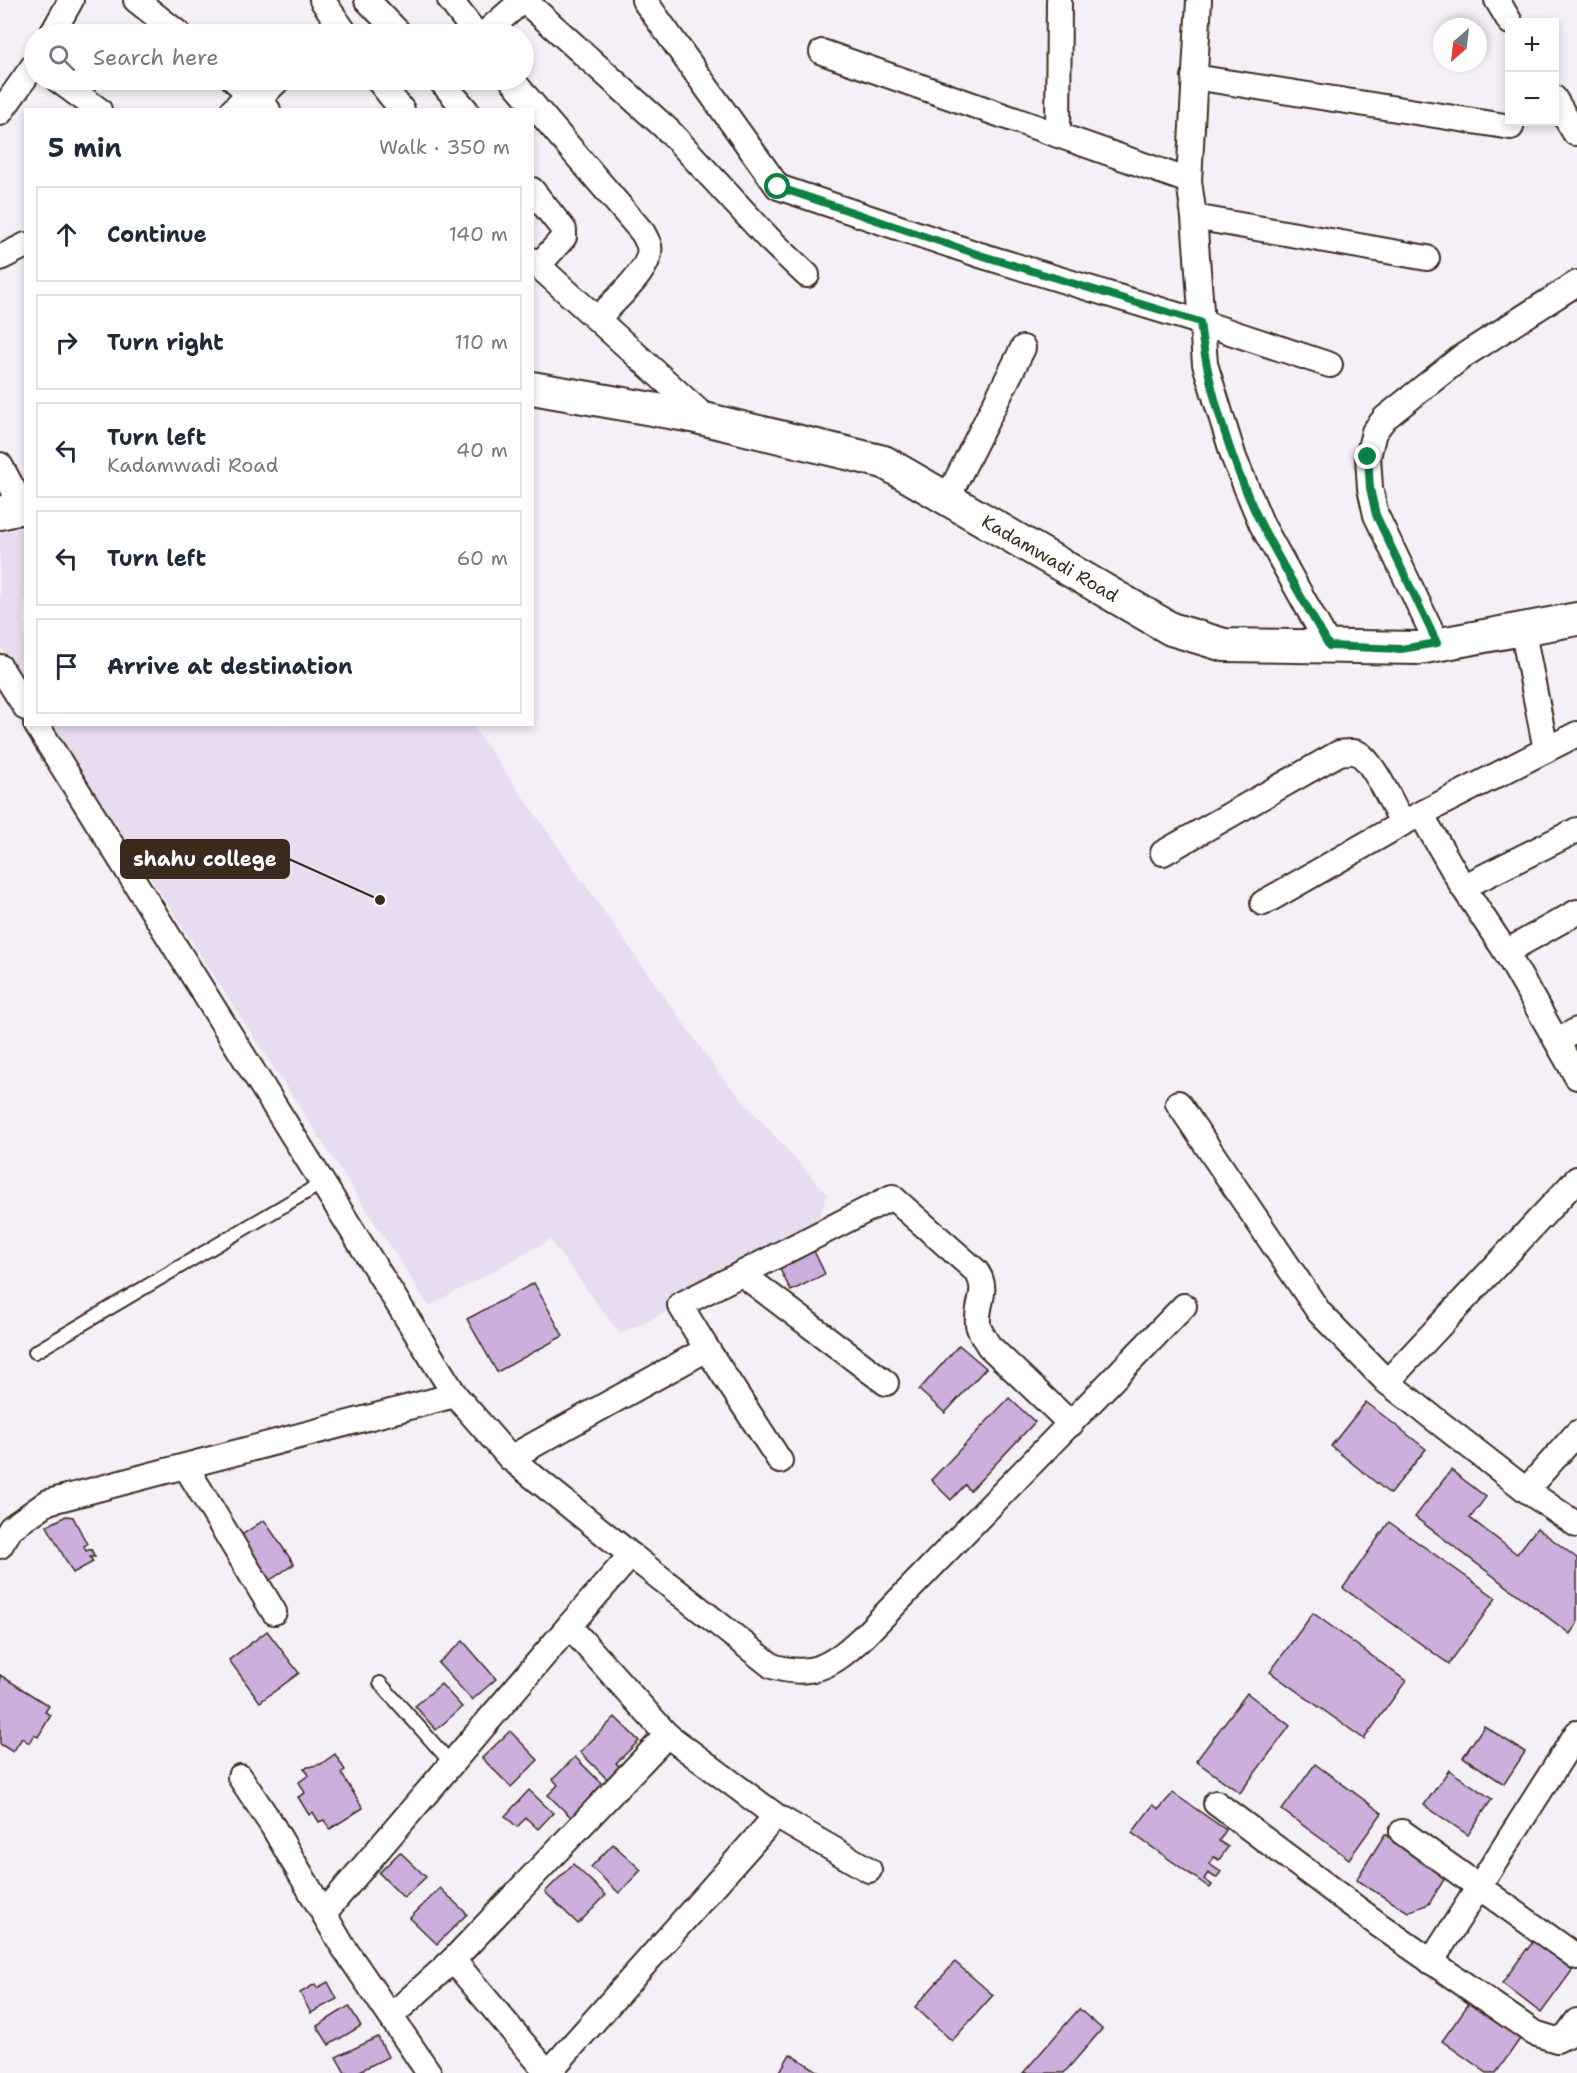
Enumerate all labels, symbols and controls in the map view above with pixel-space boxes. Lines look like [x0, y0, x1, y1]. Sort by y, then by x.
north arrow [1433, 18, 1487, 72]
map controls [1505, 18, 1559, 126]
button: + [1505, 18, 1559, 72]
search box [24, 24, 534, 90]
icon: search [45, 41, 78, 74]
text: Search here [93, 43, 219, 72]
button: − [1505, 72, 1559, 126]
text: 5 min [48, 130, 122, 165]
text: Walk · 350 m [379, 134, 510, 160]
route start [764, 173, 790, 199]
icon: ahead [50, 218, 83, 251]
text: Continue [107, 220, 207, 249]
text: 140 m [449, 221, 508, 247]
icon: right [50, 326, 83, 359]
text: Turn right [107, 328, 224, 357]
text: 110 m [454, 329, 508, 355]
text: Turn left [107, 423, 206, 452]
icon: left [50, 434, 83, 467]
text: 40 m [456, 437, 508, 463]
route end [1354, 443, 1380, 469]
text: Kadamwadi Road [107, 452, 278, 478]
street label: Kadamwadi Road [977, 509, 1123, 608]
icon: left [50, 542, 83, 575]
text: Turn left [107, 544, 206, 573]
text: 60 m [456, 545, 508, 571]
icon: arrive [50, 650, 83, 683]
text: Arrive at destination [107, 652, 353, 681]
callout: shahu college [121, 840, 289, 878]
text: shahu college [133, 846, 277, 872]

